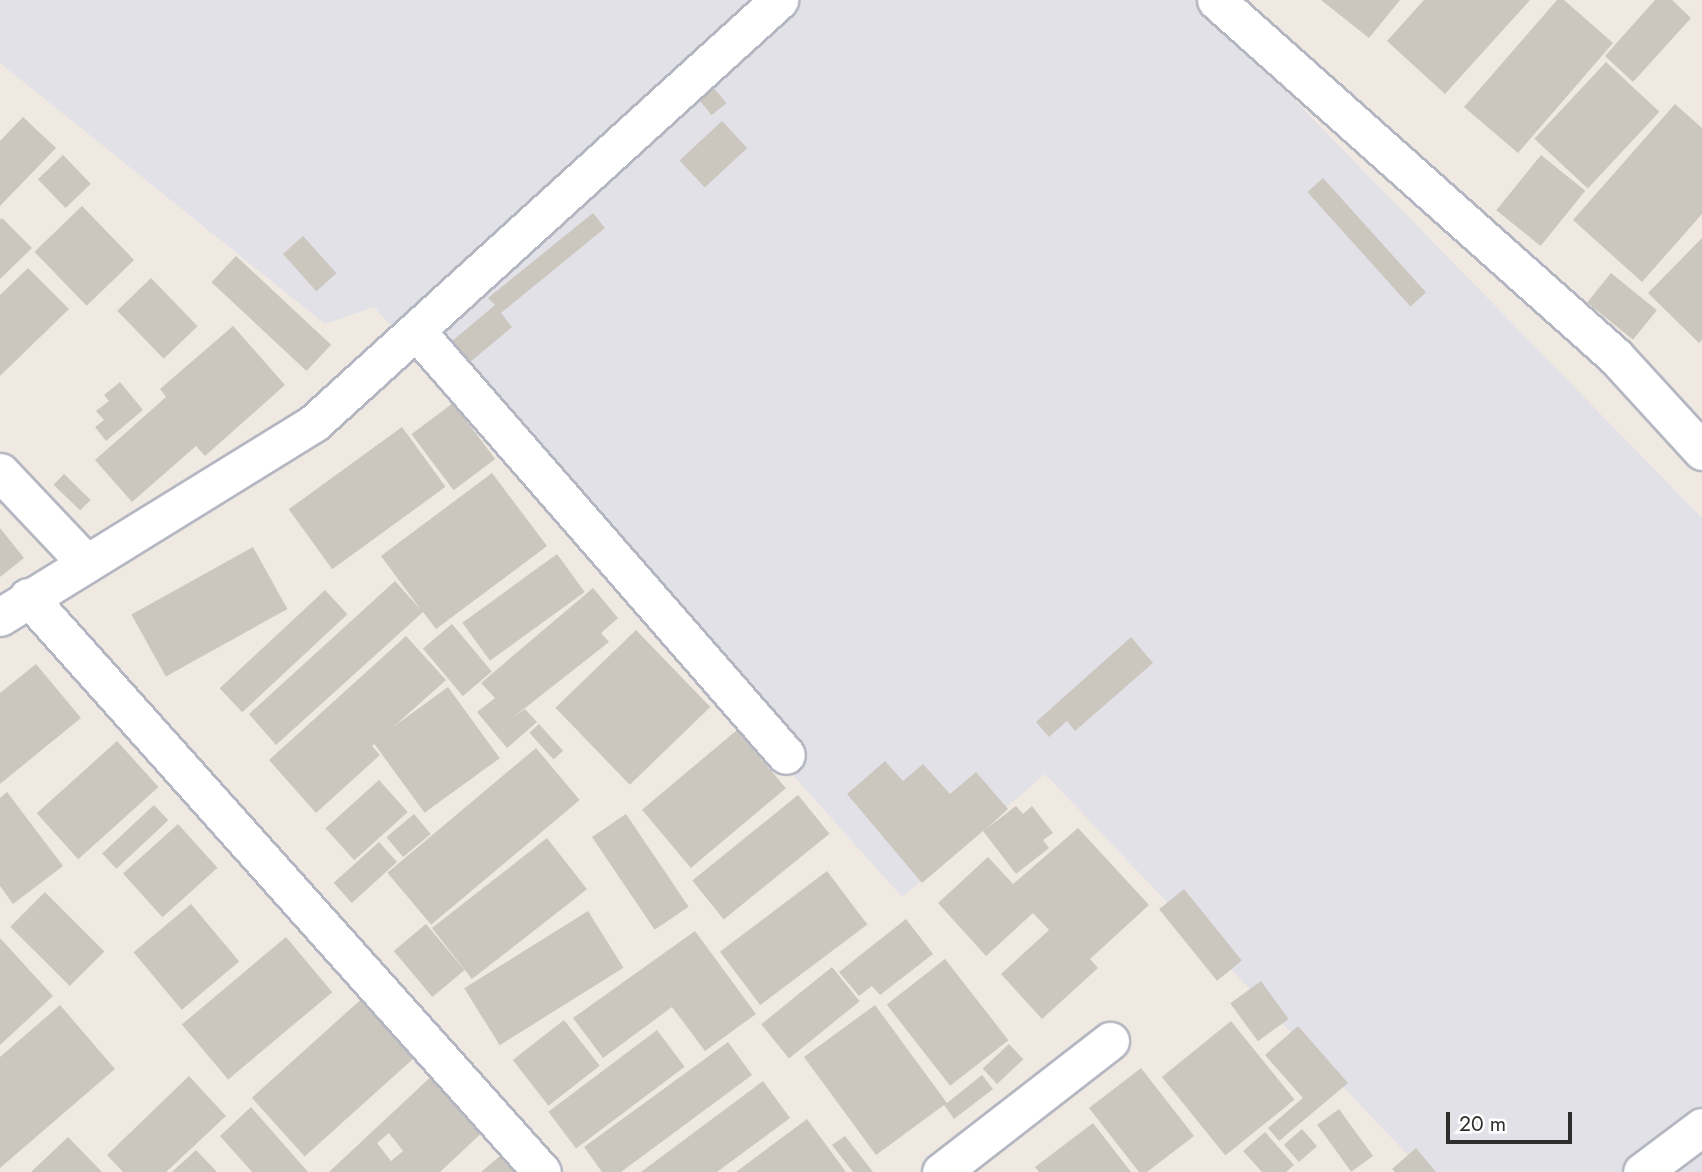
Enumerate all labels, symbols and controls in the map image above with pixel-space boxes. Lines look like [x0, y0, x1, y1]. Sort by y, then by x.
scale bar [1450, 1098, 1576, 1142]
text: 20 m [1459, 1109, 1506, 1139]

